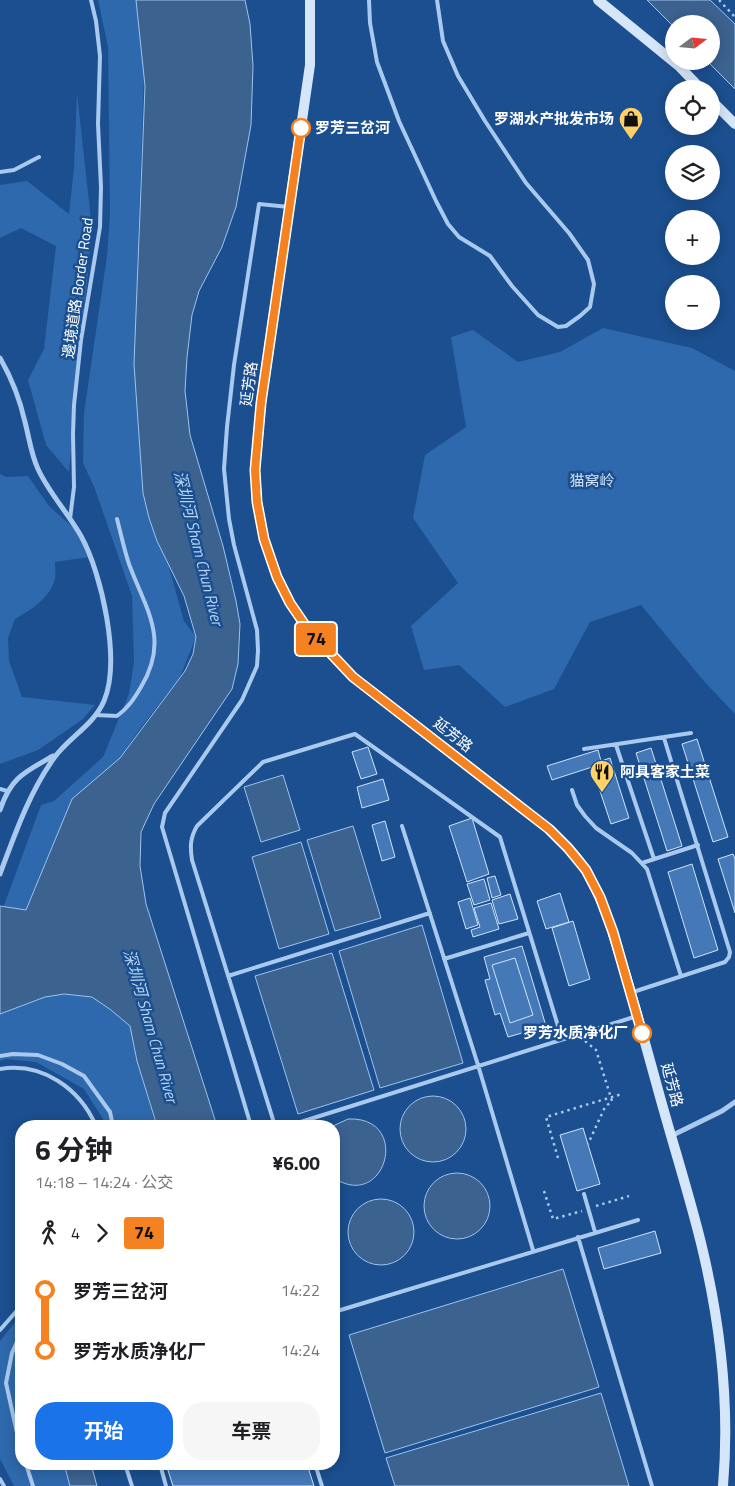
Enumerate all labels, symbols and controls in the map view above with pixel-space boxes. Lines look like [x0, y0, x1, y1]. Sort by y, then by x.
north arrow [665, 15, 720, 70]
map controls [665, 15, 720, 330]
button: locate [665, 80, 720, 135]
shop icon: 罗湖水产批发市场 [618, 106, 644, 140]
place label: 罗湖水产批发市场 [494, 107, 614, 130]
place label: 罗芳三岔河 [315, 116, 390, 139]
marker: 罗芳三岔河 [291, 118, 311, 138]
button: layers [665, 145, 720, 200]
button: + [665, 210, 720, 265]
street label: 邊境道路 Border Road [56, 216, 99, 360]
button: − [665, 275, 720, 330]
street label: 延芳路 [234, 360, 263, 408]
water label: 深圳河 Sham Chun River [168, 468, 230, 630]
park label: 猫窝岭 [569, 469, 615, 492]
line badge: 74 [294, 623, 338, 655]
text: 74 [306, 625, 326, 652]
street label: 延芳路 [428, 712, 478, 758]
restaurant icon: 阿具客家土菜 [589, 759, 615, 793]
place label: 阿具客家土菜 [620, 760, 710, 783]
water label: 深圳河 Sham Chun River [118, 946, 185, 1107]
place label: 罗芳水质净化厂 [523, 1021, 628, 1044]
marker: 罗芳水质净化厂 [632, 1023, 652, 1043]
street label: 延芳路 [656, 1060, 689, 1110]
text: 6 分钟 [35, 1128, 113, 1171]
text: ¥6.00 [273, 1148, 320, 1177]
text: 14:18 – 14:24 · 公交 [35, 1170, 173, 1194]
icon: walk [35, 1219, 63, 1247]
icon: forward [88, 1219, 116, 1247]
text: 74 [134, 1219, 154, 1246]
text: 4 [71, 1221, 80, 1245]
text: 罗芳三岔河 [73, 1276, 168, 1305]
text: 14:22 [281, 1278, 320, 1302]
text: 罗芳水质净化厂 [73, 1336, 206, 1365]
text: 14:24 [281, 1338, 320, 1362]
button: 开始 [35, 1402, 173, 1460]
button: 车票 [183, 1402, 320, 1460]

